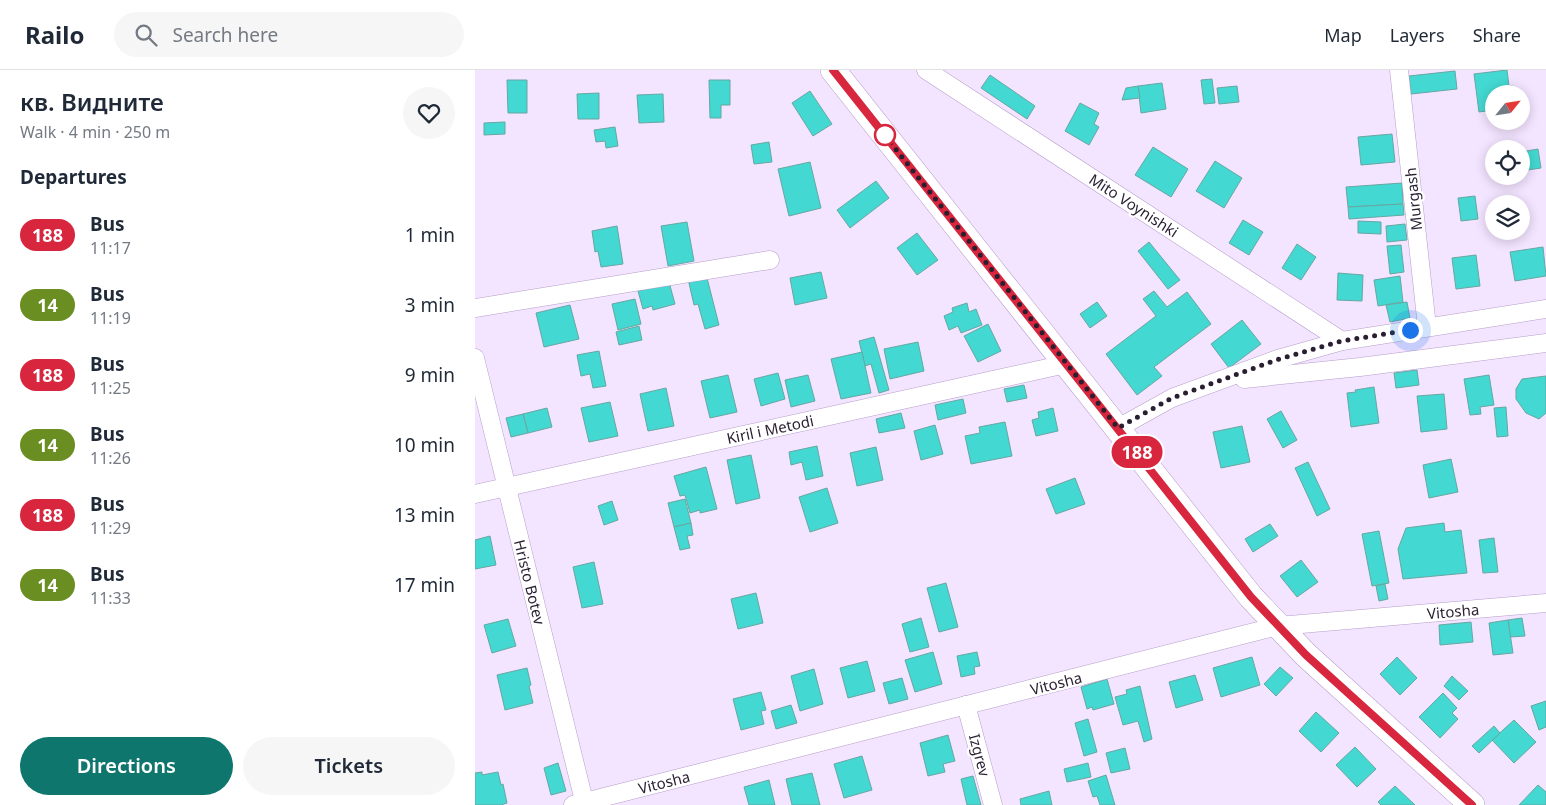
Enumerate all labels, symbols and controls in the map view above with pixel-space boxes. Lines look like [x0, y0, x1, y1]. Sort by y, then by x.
search box [114, 12, 464, 57]
text: Railo [25, 18, 84, 51]
icon: search [132, 21, 160, 49]
text: Search here [172, 22, 278, 48]
text: Map [1324, 23, 1362, 47]
text: Layers [1390, 23, 1445, 47]
text: Share [1473, 23, 1521, 47]
text: кв. Видните [20, 85, 164, 118]
north arrow [1485, 85, 1530, 130]
map controls [1485, 85, 1530, 240]
button: heart [403, 87, 455, 139]
text: Walk · 4 min · 250 m [20, 121, 170, 143]
unlabelled marker [874, 124, 896, 146]
button: locate [1485, 140, 1530, 185]
text: Departures [20, 164, 127, 190]
street label: Murgash [1400, 167, 1426, 231]
street label: Mito Voynishki [1086, 169, 1182, 241]
button: layers [1485, 195, 1530, 240]
text: Bus [90, 211, 125, 237]
text: 1 min [405, 222, 455, 248]
text: 188 [32, 223, 63, 247]
text: 11:17 [90, 237, 131, 259]
text: Bus [90, 281, 125, 307]
text: 3 min [405, 292, 455, 318]
text: 14 [37, 293, 58, 317]
text: 11:19 [90, 307, 131, 329]
your location [1398, 318, 1423, 343]
text: Bus [90, 351, 125, 377]
text: 9 min [405, 362, 455, 388]
text: 188 [32, 363, 63, 387]
text: 11:25 [90, 377, 131, 399]
street label: Kiril i Metodi [725, 410, 815, 448]
text: Bus [90, 421, 125, 447]
text: 10 min [394, 432, 455, 458]
text: 14 [37, 433, 58, 457]
line badge: 188 [1108, 436, 1166, 468]
text: 188 [1122, 440, 1152, 464]
text: 11:26 [90, 447, 131, 469]
text: Bus [90, 491, 125, 517]
text: 13 min [394, 502, 455, 528]
text: 188 [32, 503, 63, 527]
text: 11:29 [90, 517, 131, 539]
street label: Hristo Botev [510, 537, 550, 627]
text: Bus [90, 561, 125, 587]
text: 17 min [394, 572, 455, 598]
text: 14 [37, 573, 58, 597]
text: 11:33 [90, 587, 131, 609]
street label: Vitosha [1426, 599, 1480, 623]
street label: Vitosha [1028, 667, 1084, 699]
street label: Izgrev [965, 732, 995, 779]
button: Directions [20, 737, 233, 795]
button: Tickets [243, 737, 455, 795]
street label: Vitosha [636, 766, 692, 798]

